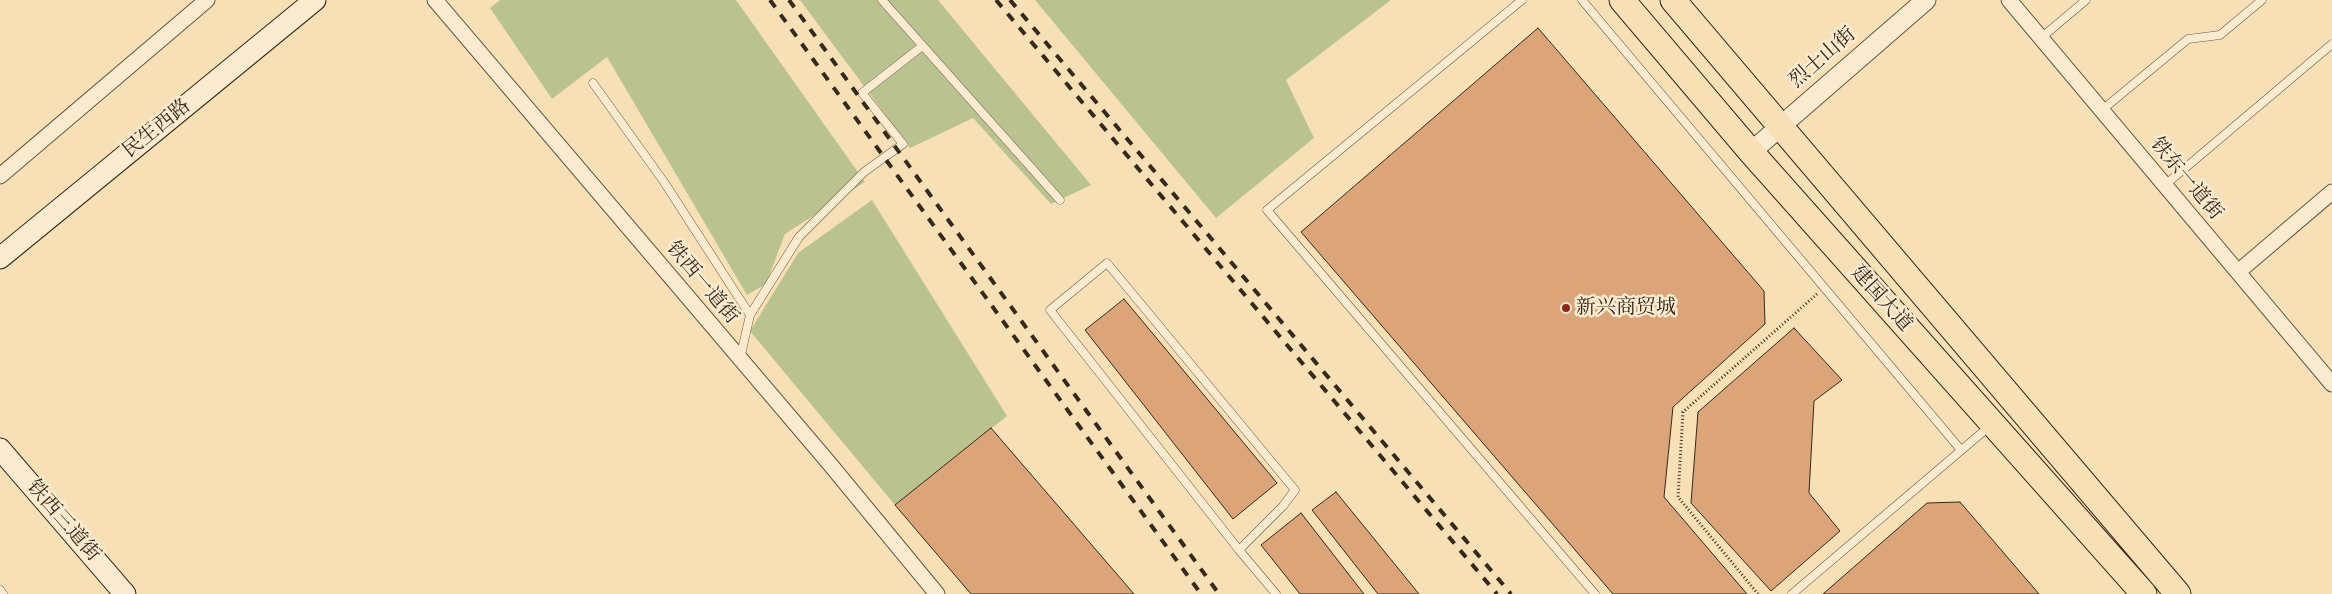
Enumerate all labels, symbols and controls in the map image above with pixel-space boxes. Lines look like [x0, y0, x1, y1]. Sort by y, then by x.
street label: 烈士山街 [1785, 23, 1861, 93]
street label: 民生西路 [118, 95, 196, 163]
street label: 铁东一道街 [2145, 133, 2227, 225]
street label: 铁西一道街 [661, 237, 743, 329]
street label: 建国大道 [1845, 261, 1917, 337]
place label: 新兴商贸城 [1576, 296, 1676, 320]
marker: 新兴商贸城 [1560, 302, 1572, 314]
street label: 铁西三道街 [21, 475, 105, 567]

